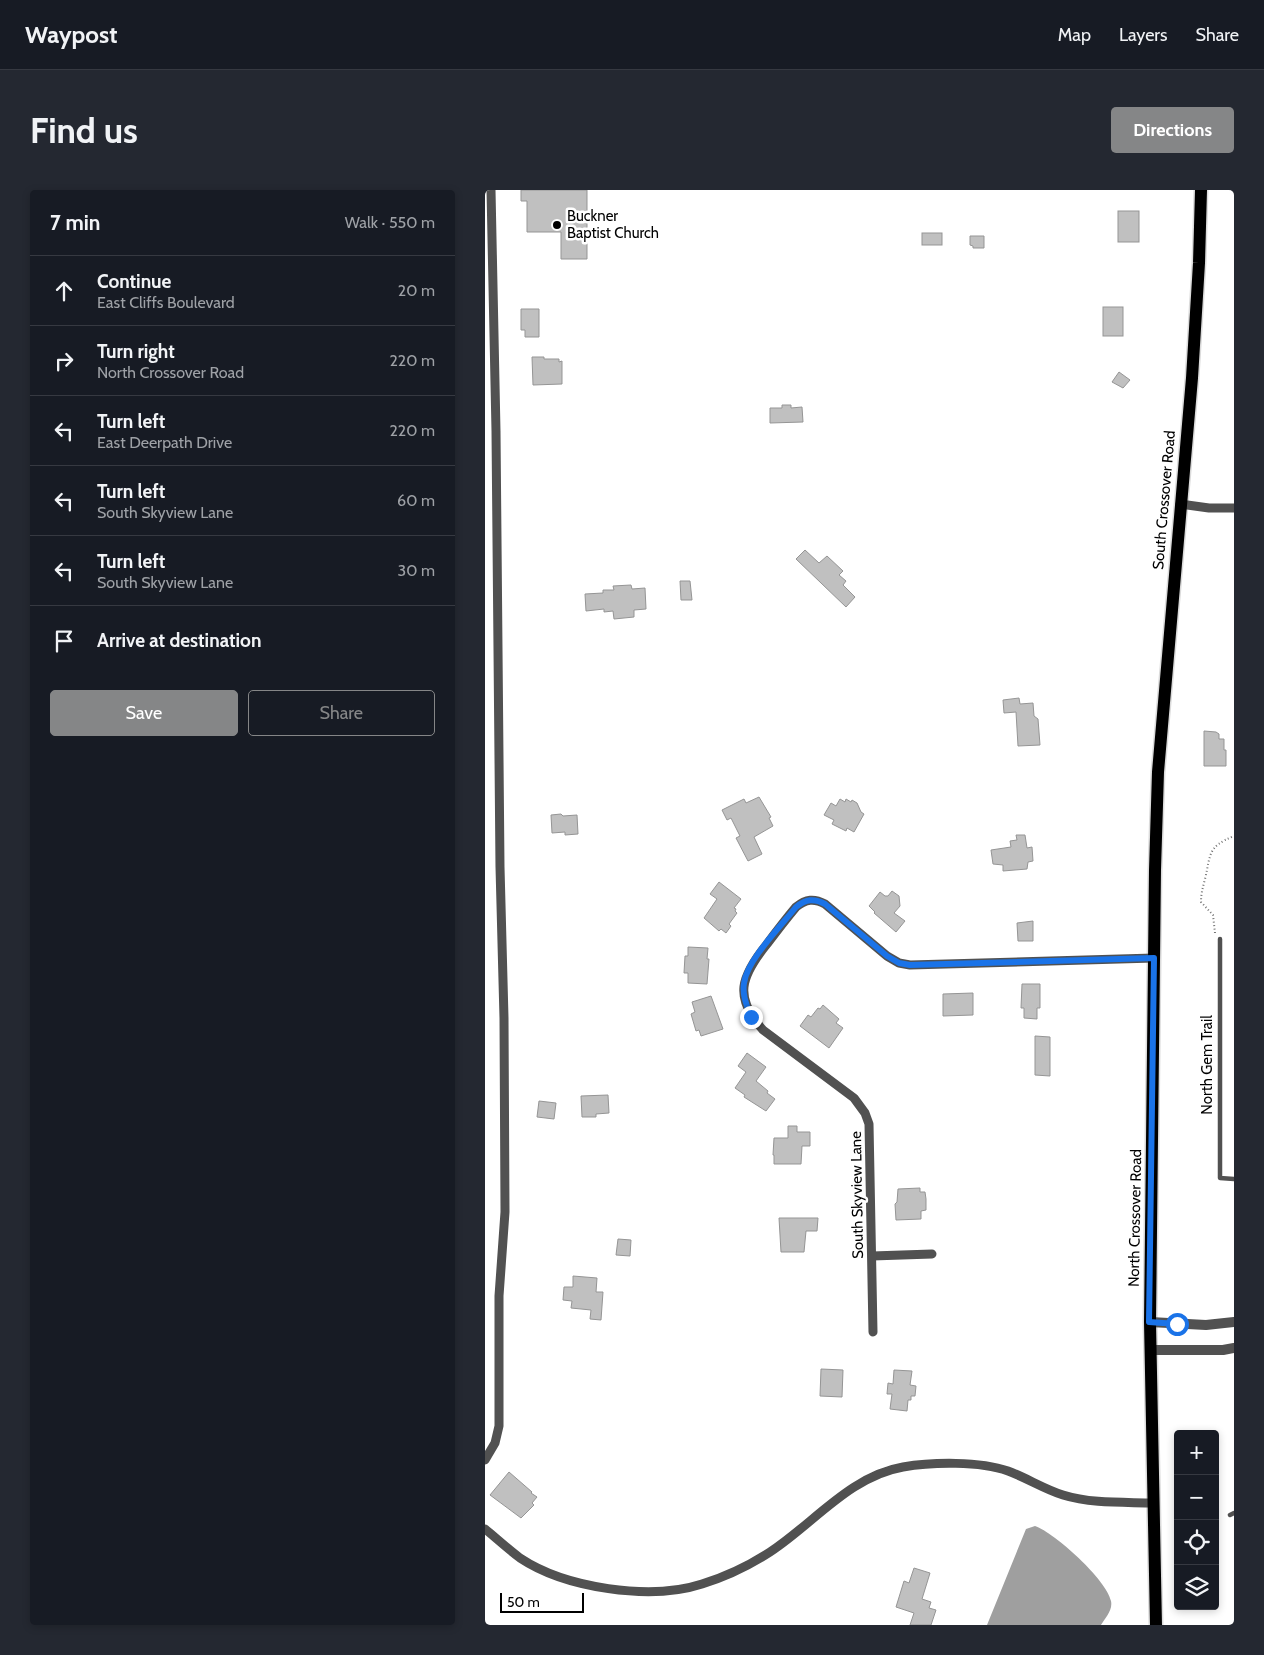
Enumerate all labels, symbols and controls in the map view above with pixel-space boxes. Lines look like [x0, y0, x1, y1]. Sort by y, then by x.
text: Waypost [25, 20, 117, 49]
text: Map [1058, 24, 1091, 46]
text: Layers [1119, 24, 1168, 46]
text: Share [1196, 24, 1239, 46]
button: Directions [1111, 107, 1234, 153]
text: Find us [30, 109, 138, 152]
place label: Buckner Baptist Church [567, 207, 659, 242]
text: 7 min [50, 210, 100, 235]
text: Walk · 550 m [345, 213, 435, 232]
marker: Buckner Baptist Church [551, 219, 563, 231]
text: Continue [97, 270, 171, 293]
icon: ahead [50, 277, 78, 305]
text: 20 m [398, 281, 435, 300]
text: East Cliffs Boulevard [97, 293, 235, 312]
text: Turn right [97, 340, 175, 363]
icon: right [50, 347, 78, 375]
text: 220 m [389, 351, 435, 370]
text: North Crossover Road [97, 363, 244, 382]
text: Turn left [97, 410, 165, 433]
icon: left [50, 417, 78, 445]
text: 220 m [389, 421, 435, 440]
street label: South Crossover Road [1149, 430, 1179, 570]
text: East Deerpath Drive [97, 433, 232, 452]
text: Turn left [97, 480, 165, 503]
icon: left [50, 487, 78, 515]
text: 60 m [397, 491, 435, 510]
text: South Skyview Lane [97, 503, 233, 522]
text: Turn left [97, 550, 165, 573]
icon: left [50, 557, 78, 585]
text: 30 m [398, 561, 435, 580]
text: South Skyview Lane [97, 573, 233, 592]
icon: arrive [50, 627, 78, 655]
text: Arrive at destination [97, 629, 261, 652]
button: Save [50, 690, 238, 736]
button: Share [248, 690, 435, 736]
route end [740, 1006, 763, 1029]
street label: North Gem Trail [1198, 1015, 1216, 1115]
street label: South Skyview Lane [847, 1131, 867, 1259]
street label: North Crossover Road [1125, 1149, 1145, 1287]
route start [1166, 1313, 1189, 1336]
map controls [1174, 1430, 1219, 1610]
button: + [1174, 1430, 1219, 1475]
button: − [1174, 1475, 1219, 1520]
button: locate [1174, 1520, 1219, 1565]
button: layers [1174, 1565, 1219, 1610]
scale bar [500, 1590, 584, 1613]
text: 50 m [507, 1593, 540, 1611]

